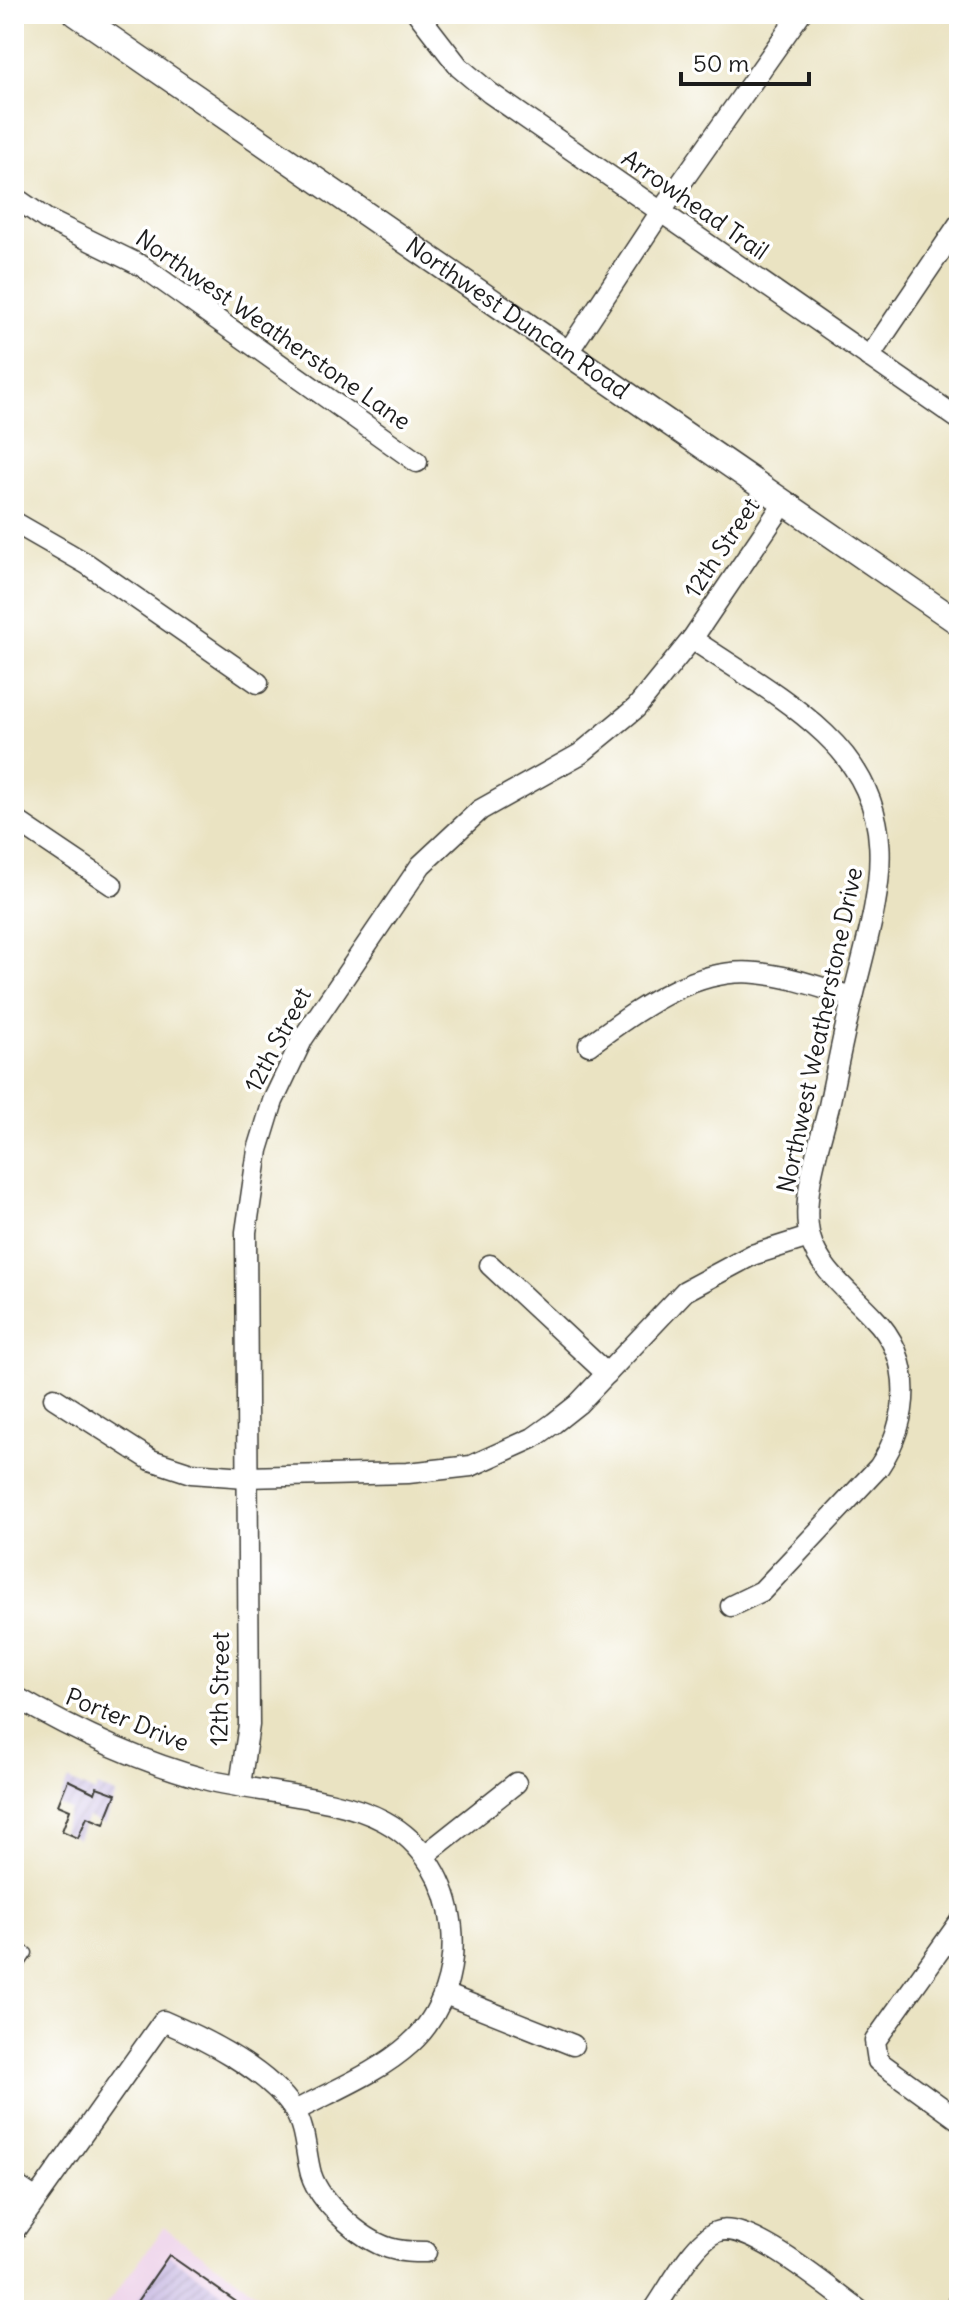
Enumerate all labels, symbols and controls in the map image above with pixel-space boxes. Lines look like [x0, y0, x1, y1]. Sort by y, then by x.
scale bar [681, 36, 809, 86]
text: 50 m [693, 48, 749, 78]
street label: Arrowhead Trail [616, 142, 775, 266]
street label: Northwest Weatherstone Lane [130, 223, 417, 436]
street label: Northwest Duncan Road [400, 230, 635, 405]
street label: 12th Street [677, 492, 766, 603]
street label: Northwest Weatherstone Drive [770, 864, 868, 1195]
street label: 12th Street [237, 982, 317, 1097]
street label: 12th Street [203, 1632, 235, 1746]
street label: Porter Drive [61, 1681, 193, 1757]

